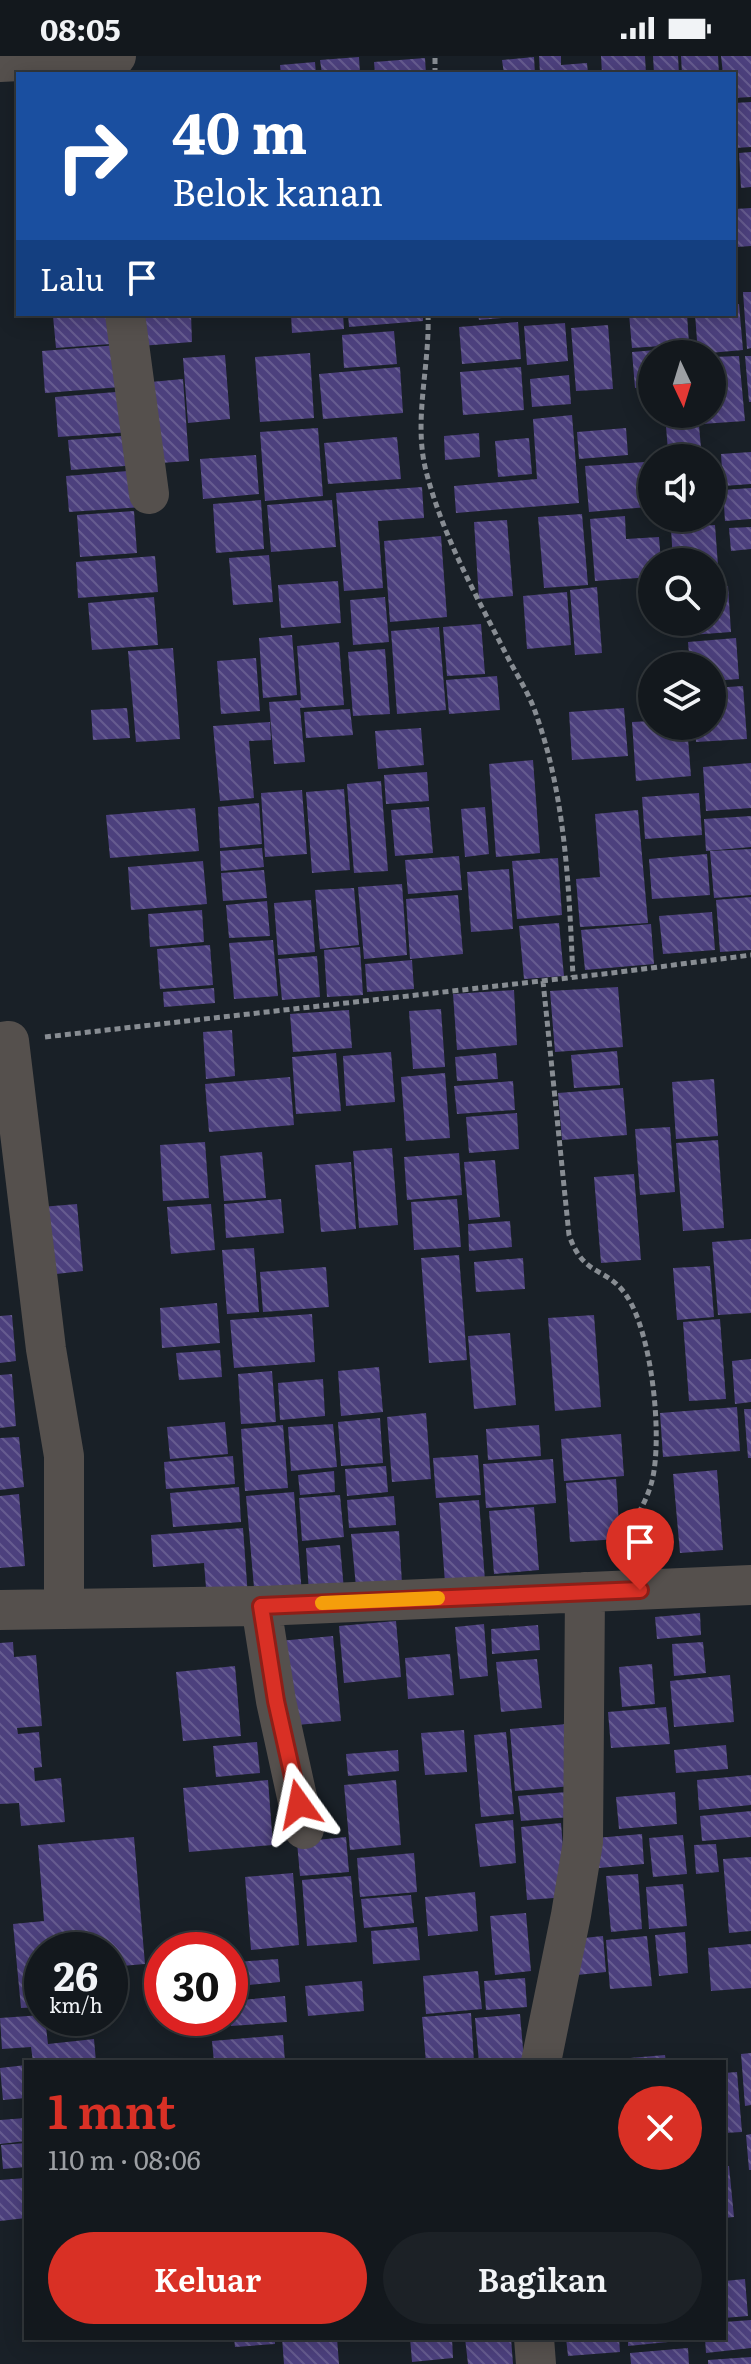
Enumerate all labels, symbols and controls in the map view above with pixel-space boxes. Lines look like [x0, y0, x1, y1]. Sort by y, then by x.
text: 08:05 [40, 6, 121, 50]
text: 40 m [172, 88, 307, 171]
icon: right [40, 104, 144, 208]
text: Belok kanan [172, 164, 383, 217]
text: Lalu [40, 256, 104, 300]
icon: arrive [120, 256, 164, 300]
north arrow [638, 340, 726, 428]
map controls [638, 340, 726, 740]
button: sound [638, 444, 726, 532]
button: search [638, 548, 726, 636]
button: layers [638, 652, 726, 740]
pin [606, 1508, 674, 1590]
icon: arrive [618, 1520, 662, 1564]
position arrow [257, 1762, 341, 1846]
speed limit sign: 30 [144, 1932, 248, 2036]
text: 26 [54, 1944, 98, 2003]
text: km/h [49, 1989, 103, 2019]
text: 1 mnt [48, 2073, 176, 2144]
button: close [618, 2086, 702, 2170]
text: 110 m · 08:06 [48, 2139, 201, 2178]
button: Keluar [48, 2232, 367, 2324]
button: Bagikan [383, 2232, 702, 2324]

